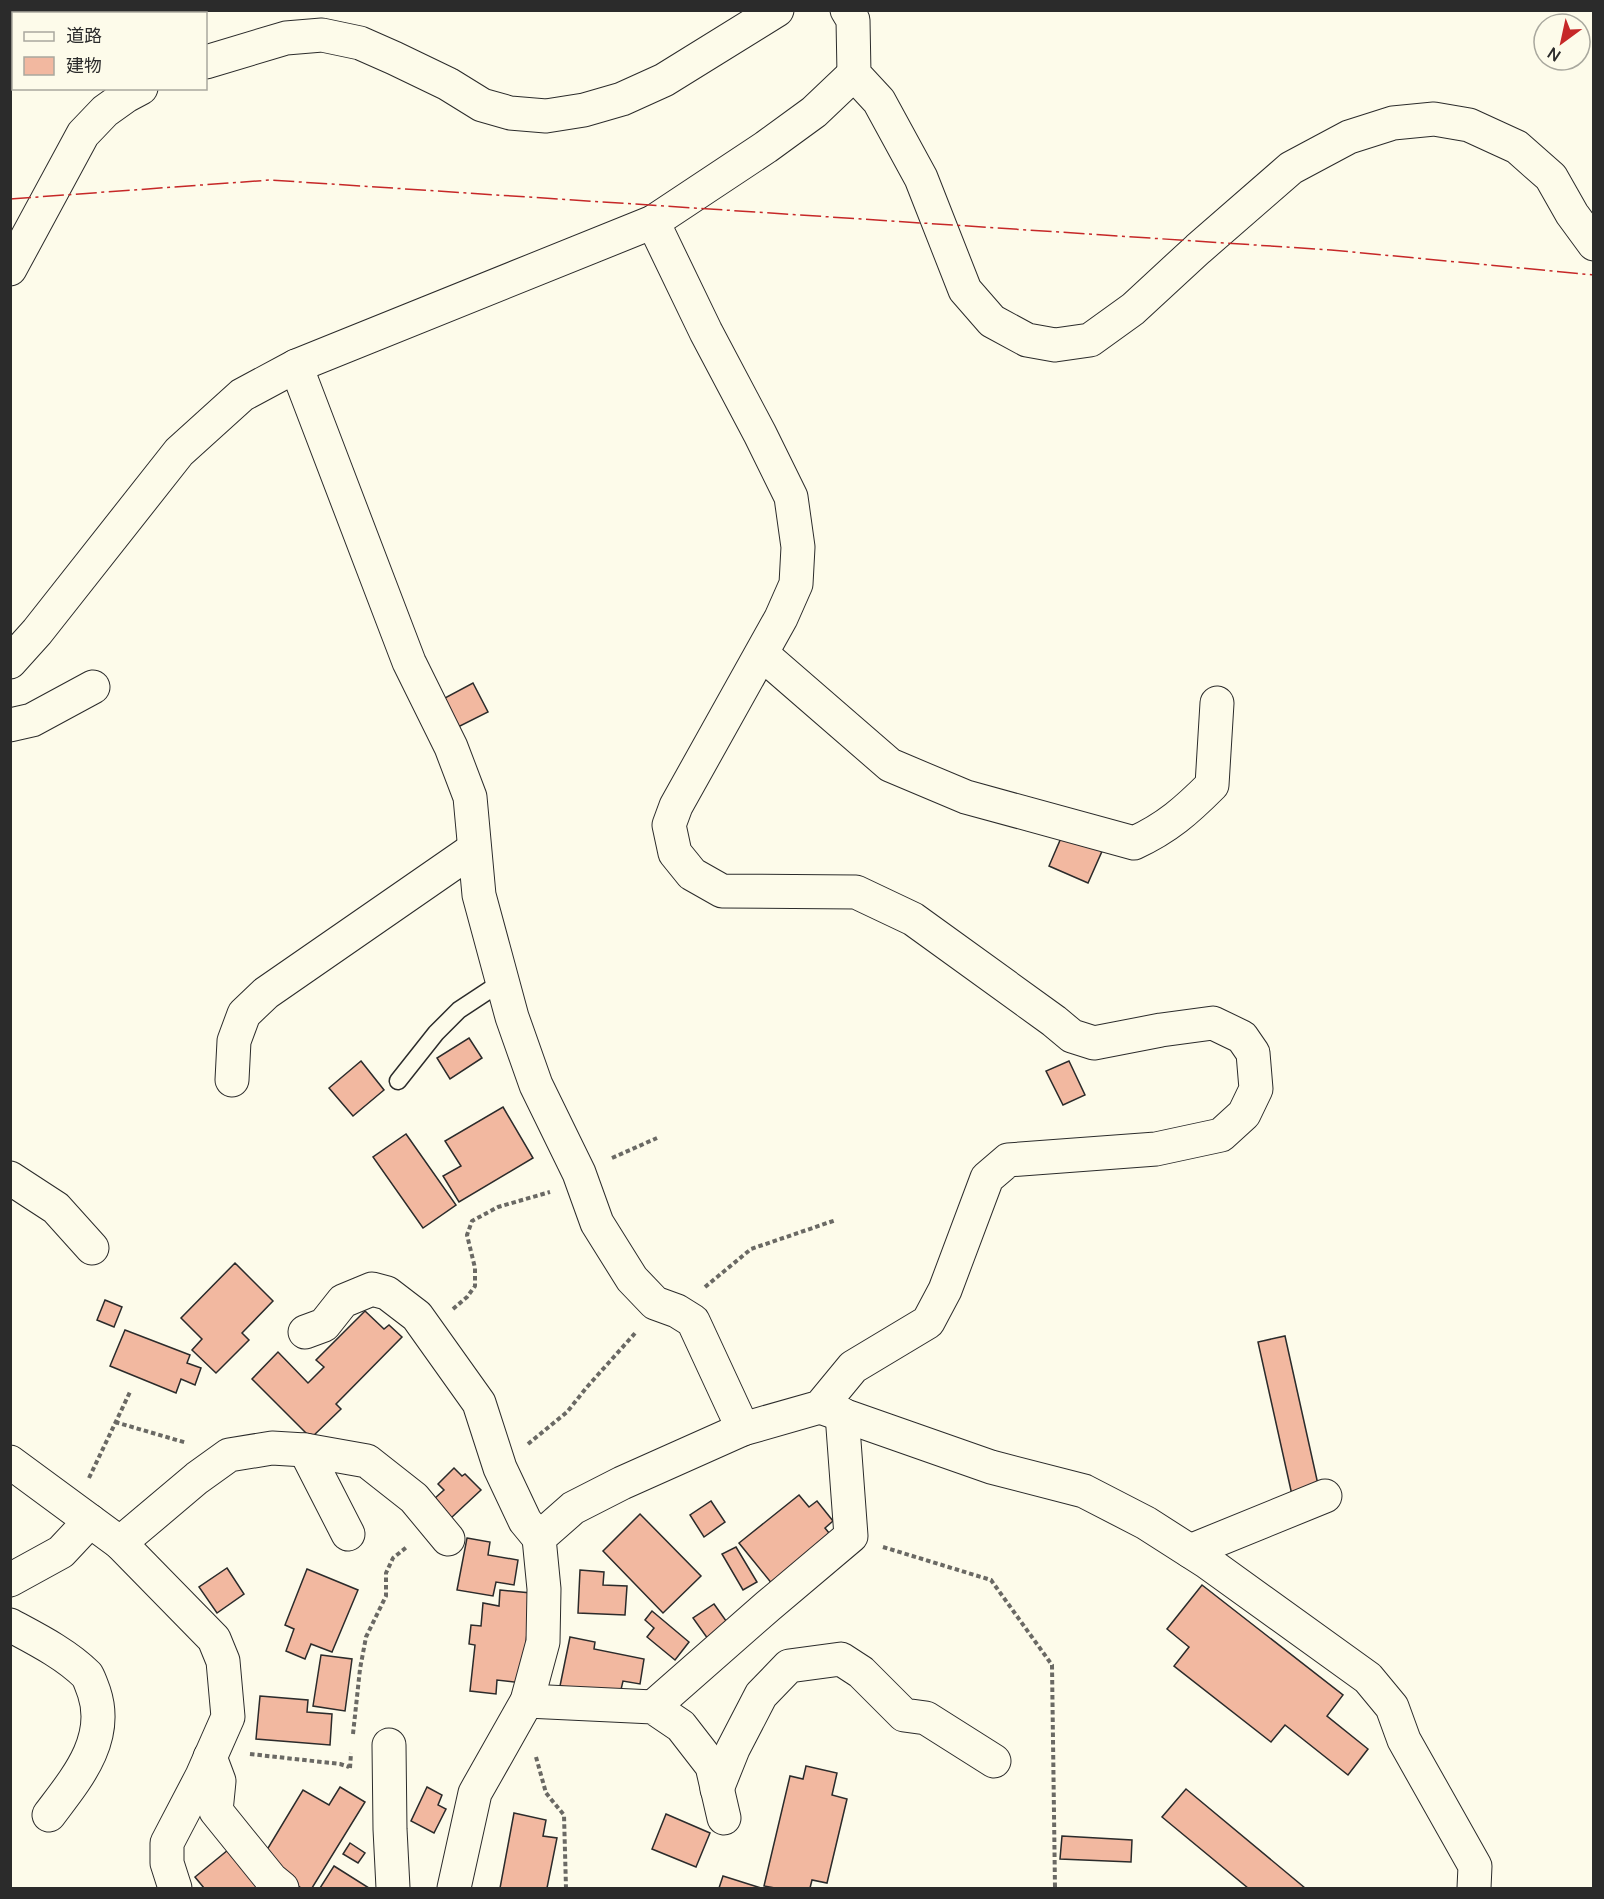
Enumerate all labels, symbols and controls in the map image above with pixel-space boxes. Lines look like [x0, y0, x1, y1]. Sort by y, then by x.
legend [12, 12, 207, 90]
north arrow [1532, 12, 1592, 72]
text: 道路 [66, 23, 102, 47]
text: N [1543, 42, 1565, 67]
text: 建物 [66, 53, 102, 77]

